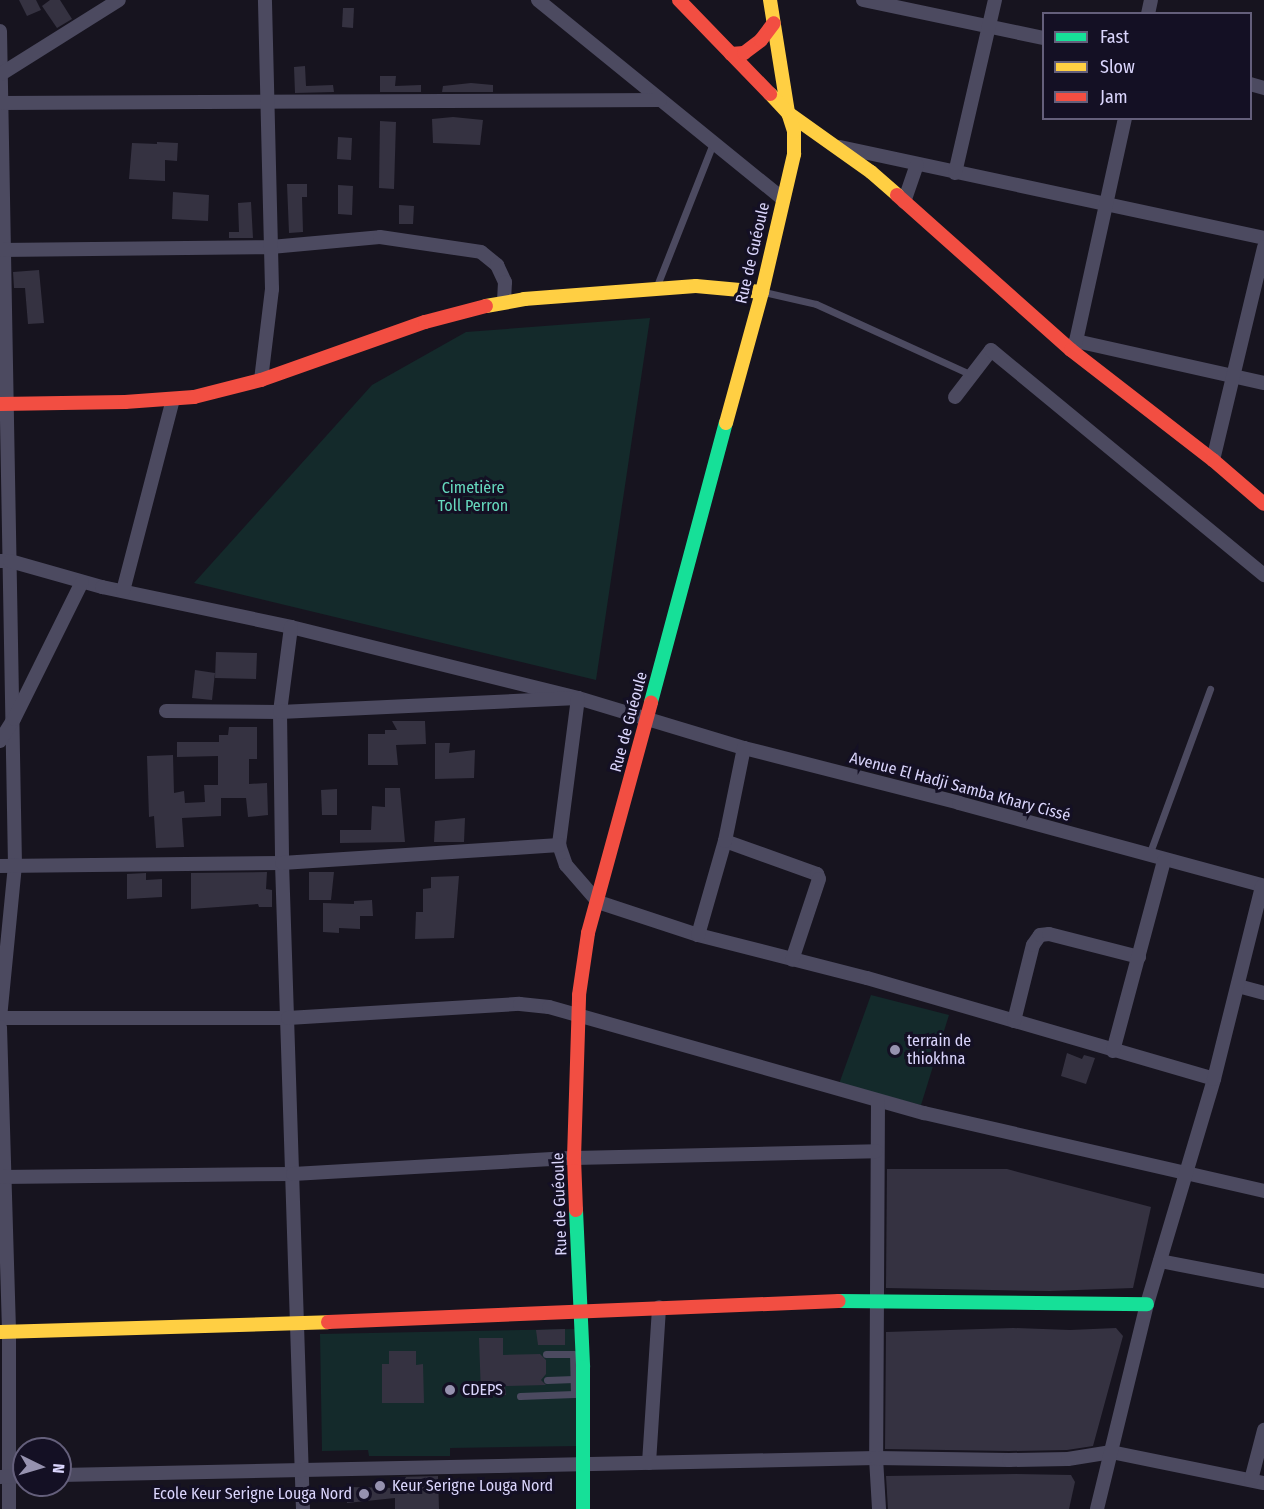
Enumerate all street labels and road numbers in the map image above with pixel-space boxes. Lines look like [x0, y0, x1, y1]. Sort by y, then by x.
street label: Rue de Guéoule [732, 201, 774, 305]
street label: Rue de Guéoule [606, 670, 652, 774]
street label: Avenue El Hadji Samba Khary Cissé [847, 748, 1073, 826]
street label: Rue de Guéoule [549, 1152, 571, 1256]

